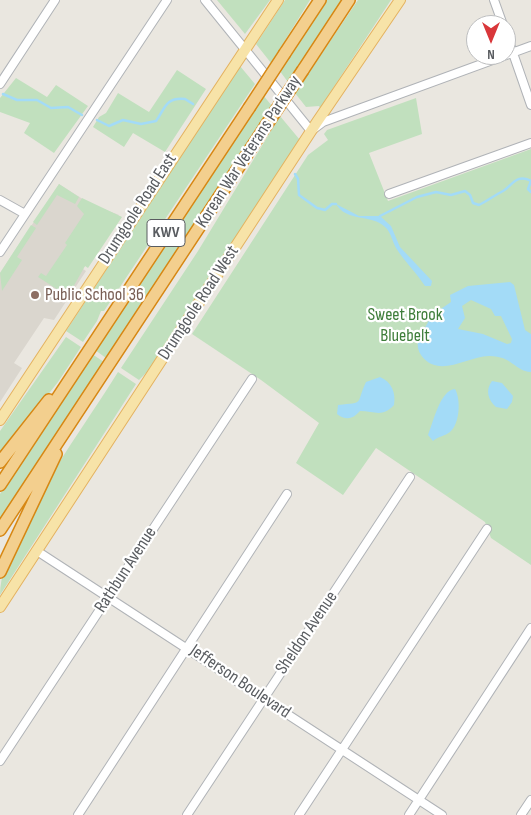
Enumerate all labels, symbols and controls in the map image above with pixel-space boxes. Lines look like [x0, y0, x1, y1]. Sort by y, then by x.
north arrow [466, 15, 516, 65]
text: N [487, 46, 495, 63]
street label: Korean War Veterans Parkway [192, 72, 306, 232]
street label: Drumgoole Road East [94, 150, 182, 268]
road number: KWV [147, 220, 185, 247]
street label: Drumgoole Road West [154, 242, 244, 364]
place label: Public School 36 [45, 284, 144, 306]
marker: Public School 36 [29, 289, 41, 301]
park label: Sweet Brook Bluebelt [367, 304, 443, 346]
street label: Rathbun Avenue [90, 523, 162, 617]
street label: Sheldon Avenue [271, 587, 343, 679]
street label: Jefferson Boulevard [185, 640, 295, 724]

